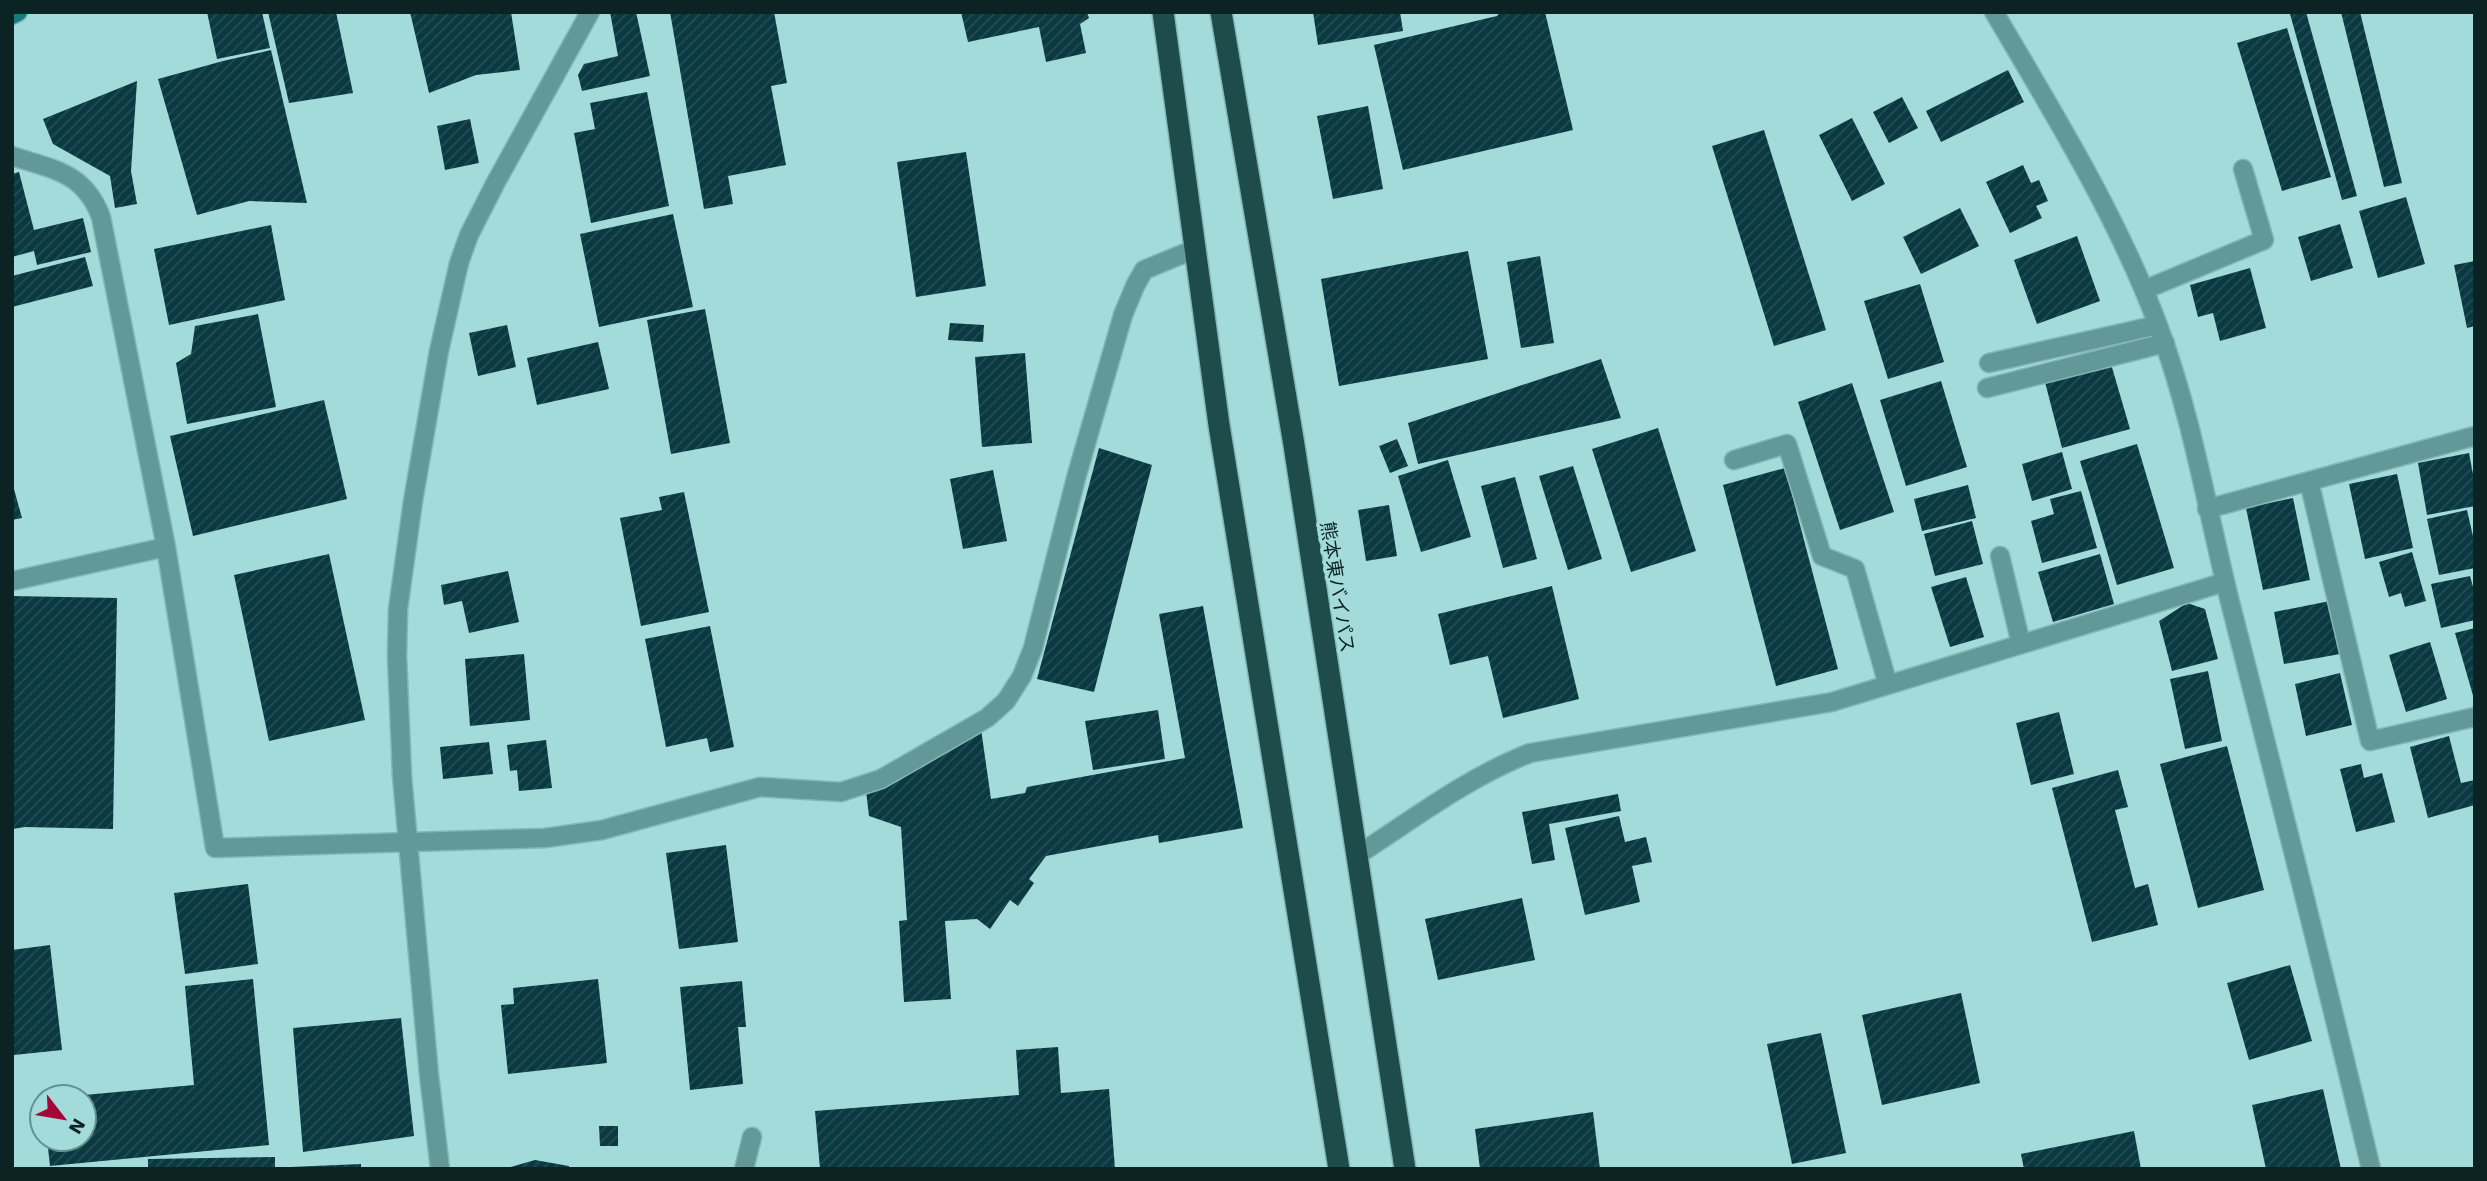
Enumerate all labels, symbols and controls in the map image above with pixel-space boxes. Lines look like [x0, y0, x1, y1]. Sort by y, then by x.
street label: 熊本東バイパス [1316, 520, 1359, 654]
north arrow [28, 1083, 98, 1153]
text: N [64, 1115, 91, 1138]

